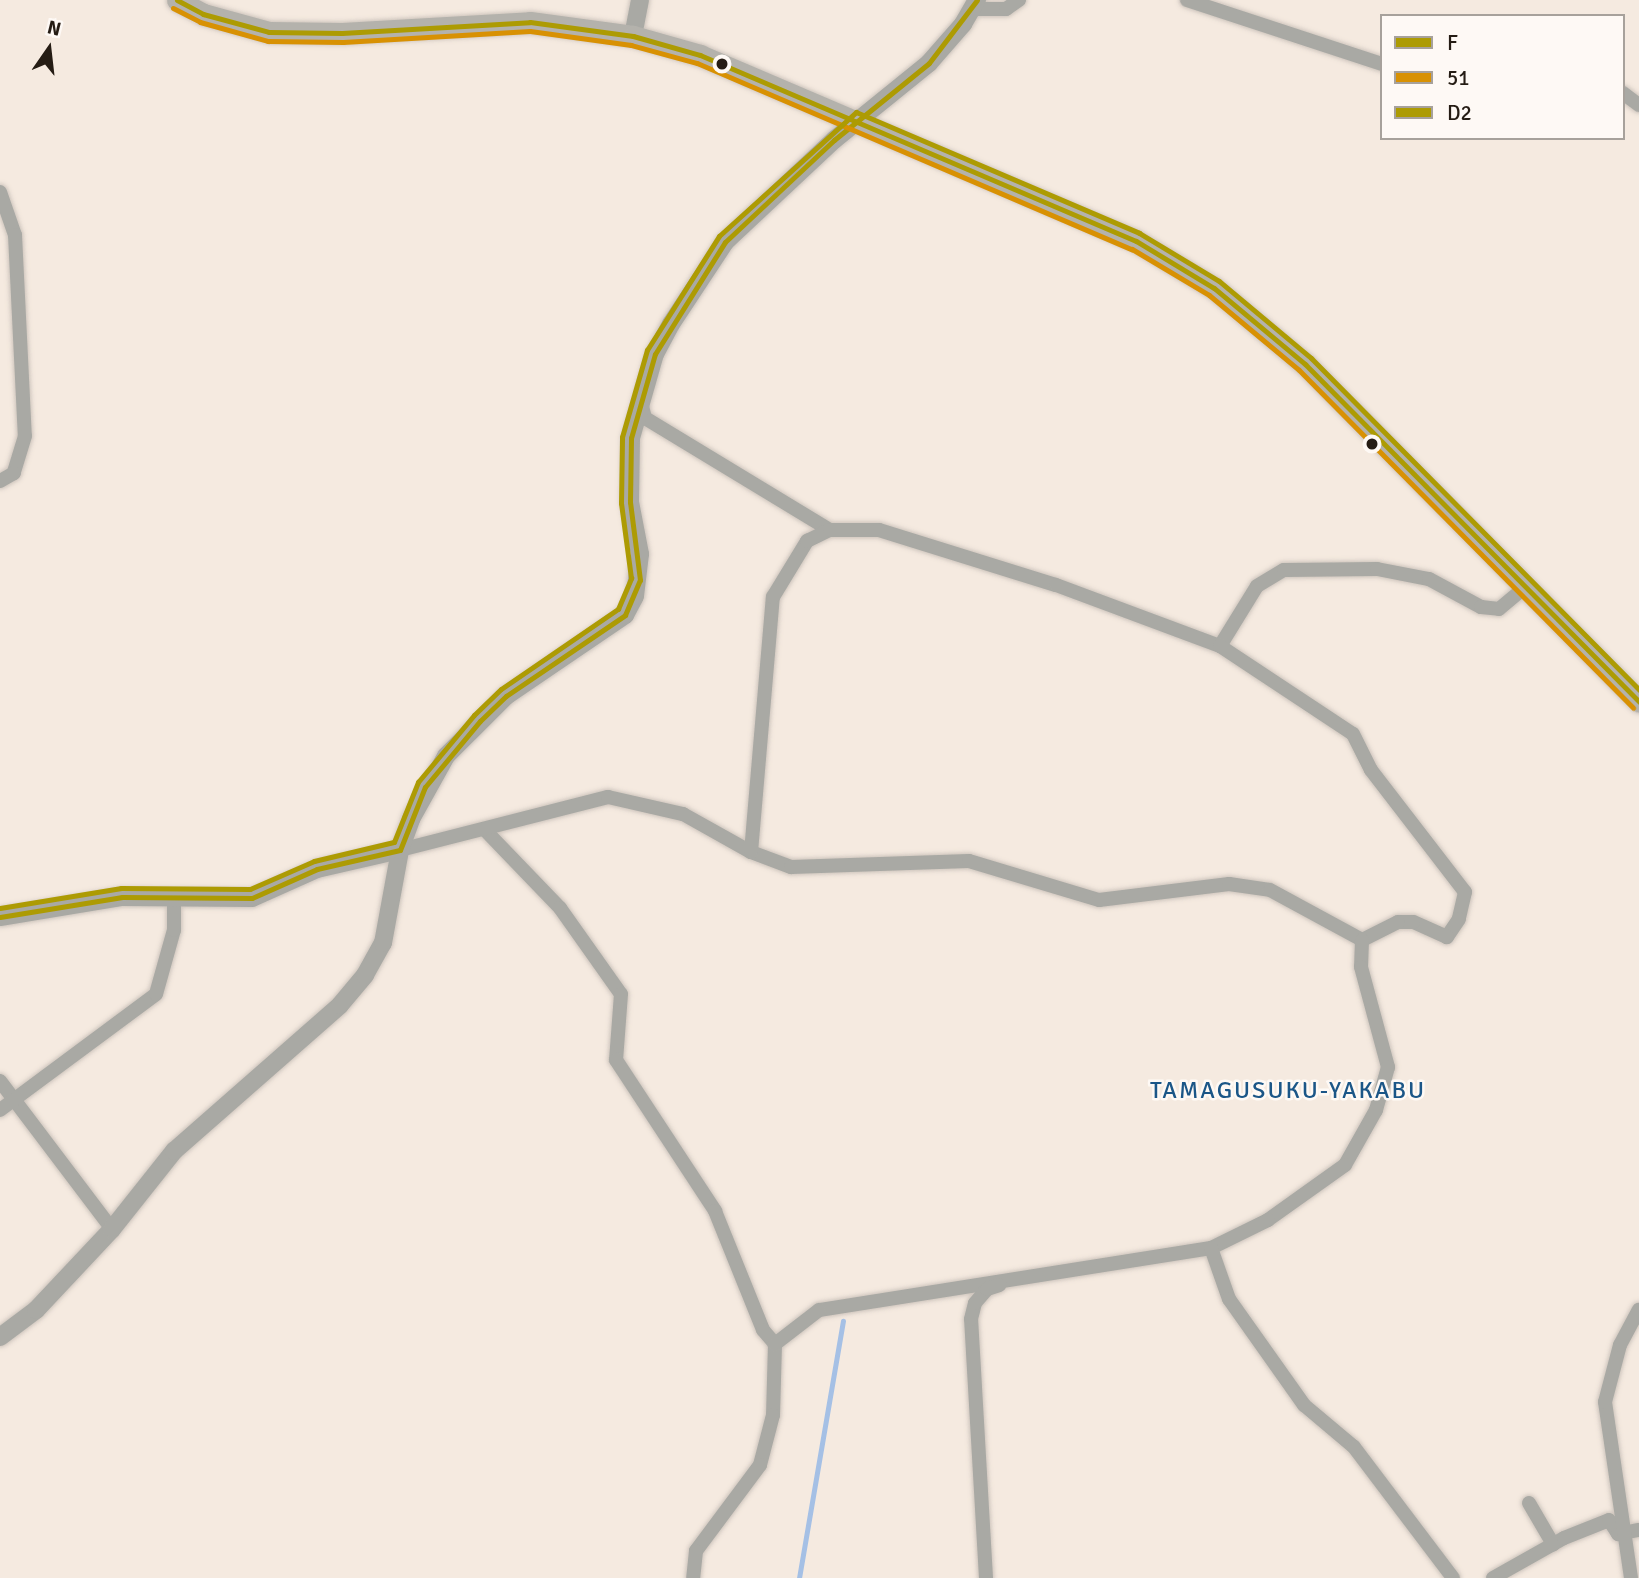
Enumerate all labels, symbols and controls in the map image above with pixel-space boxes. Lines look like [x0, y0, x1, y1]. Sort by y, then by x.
north arrow [14, 14, 84, 84]
legend [1380, 14, 1625, 140]
text: N [45, 15, 63, 42]
text: F [1447, 30, 1458, 56]
unlabelled marker [715, 57, 729, 71]
text: 51 [1447, 65, 1470, 91]
text: D2 [1447, 100, 1472, 126]
unlabelled marker [1365, 437, 1379, 451]
district label: TAMAGUSUKU-YAKABU [1152, 1077, 1424, 1105]

